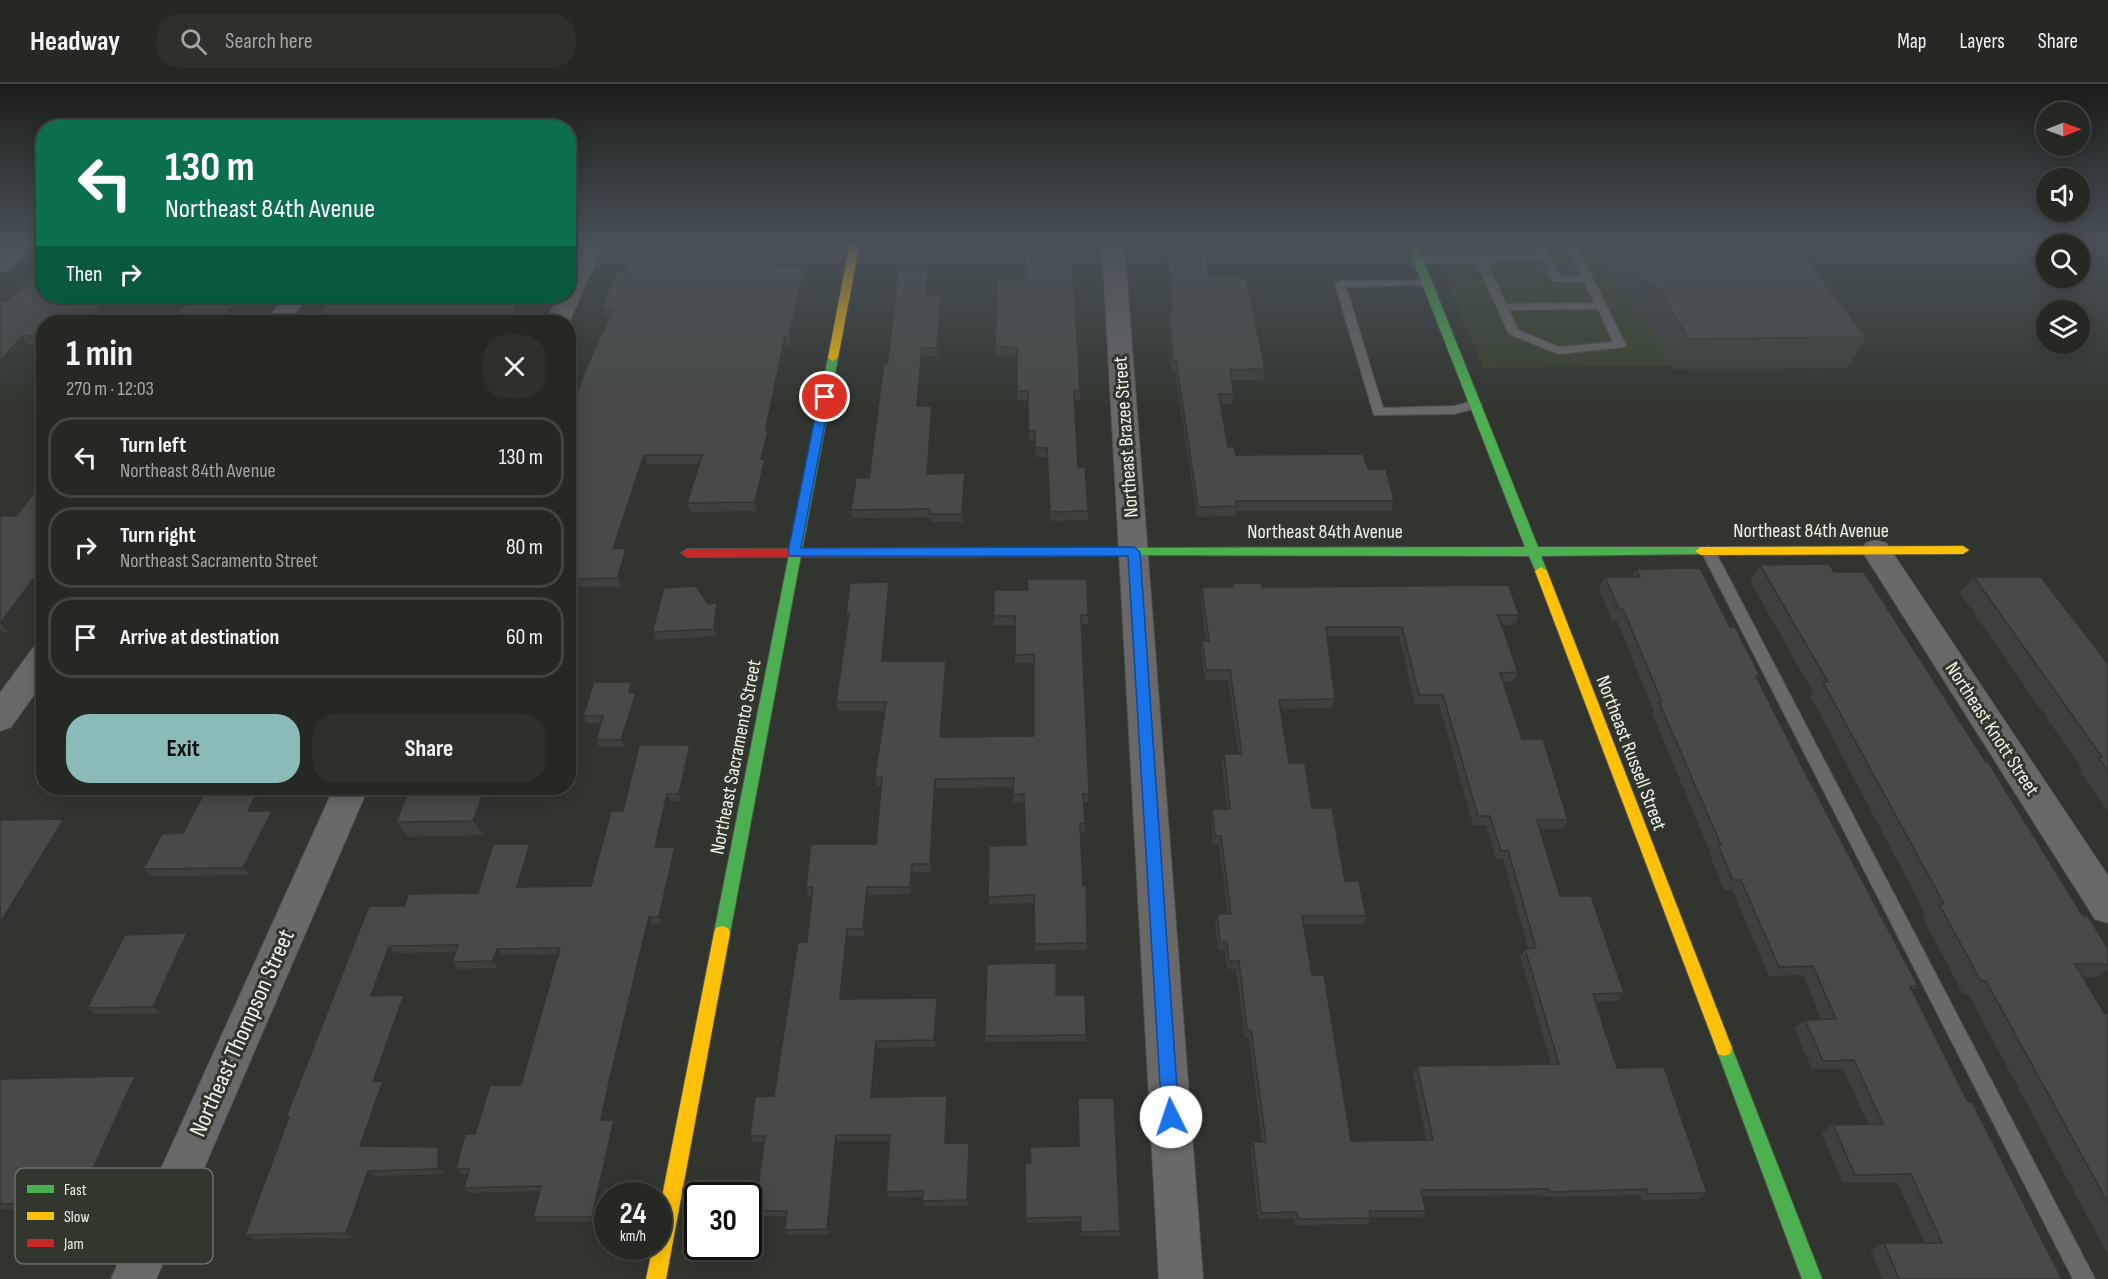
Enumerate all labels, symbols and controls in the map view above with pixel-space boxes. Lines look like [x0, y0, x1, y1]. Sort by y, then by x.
search box [156, 14, 576, 68]
text: Headway [30, 25, 120, 58]
icon: search [177, 25, 210, 58]
text: Search here [225, 28, 312, 55]
text: Map [1897, 29, 1926, 54]
text: Layers [1959, 29, 2005, 54]
text: Share [2038, 29, 2078, 54]
north arrow [2036, 102, 2090, 156]
map controls [2036, 102, 2090, 354]
text: 130 m [165, 142, 255, 193]
icon: left [66, 144, 144, 222]
button: sound [2036, 168, 2090, 222]
text: Northeast 84th Avenue [165, 193, 375, 225]
button: search [2036, 234, 2090, 288]
icon: right [114, 258, 147, 291]
text: Then [66, 261, 102, 288]
button: layers [2036, 300, 2090, 354]
text: 1 min [66, 333, 133, 376]
button: close [483, 335, 546, 398]
street label: Northeast Brazee Street [1108, 355, 1144, 519]
pin [799, 371, 850, 422]
text: 270 m · 12:03 [66, 377, 154, 401]
icon: arrive [808, 380, 841, 413]
text: Turn left [120, 432, 186, 459]
icon: left [69, 441, 102, 474]
text: 130 m [499, 444, 543, 471]
text: Northeast 84th Avenue [120, 459, 276, 483]
street label: Northeast 84th Avenue [1733, 519, 1889, 543]
street label: Northeast 84th Avenue [1247, 520, 1403, 544]
text: Turn right [120, 522, 196, 549]
icon: right [69, 531, 102, 564]
text: 80 m [506, 534, 543, 561]
text: Northeast Sacramento Street [120, 549, 318, 573]
icon: arrive [69, 621, 102, 654]
text: Arrive at destination [120, 624, 279, 651]
text: 60 m [506, 624, 543, 651]
street label: Northeast Sacramento Street [705, 658, 767, 856]
street label: Northeast Knott Street [1940, 658, 2044, 800]
street label: Northeast Russell Street [1590, 672, 1672, 834]
button: Exit [66, 714, 300, 783]
button: Share [312, 714, 546, 783]
street label: Northeast Thompson Street [183, 925, 301, 1141]
position arrow [1139, 1085, 1203, 1149]
legend [15, 1168, 213, 1264]
text: Fast [64, 1181, 87, 1200]
speed limit sign: 30 [684, 1182, 762, 1260]
text: 24 [620, 1196, 646, 1232]
text: Slow [64, 1208, 89, 1227]
text: km/h [620, 1227, 646, 1246]
text: Jam [63, 1235, 84, 1254]

